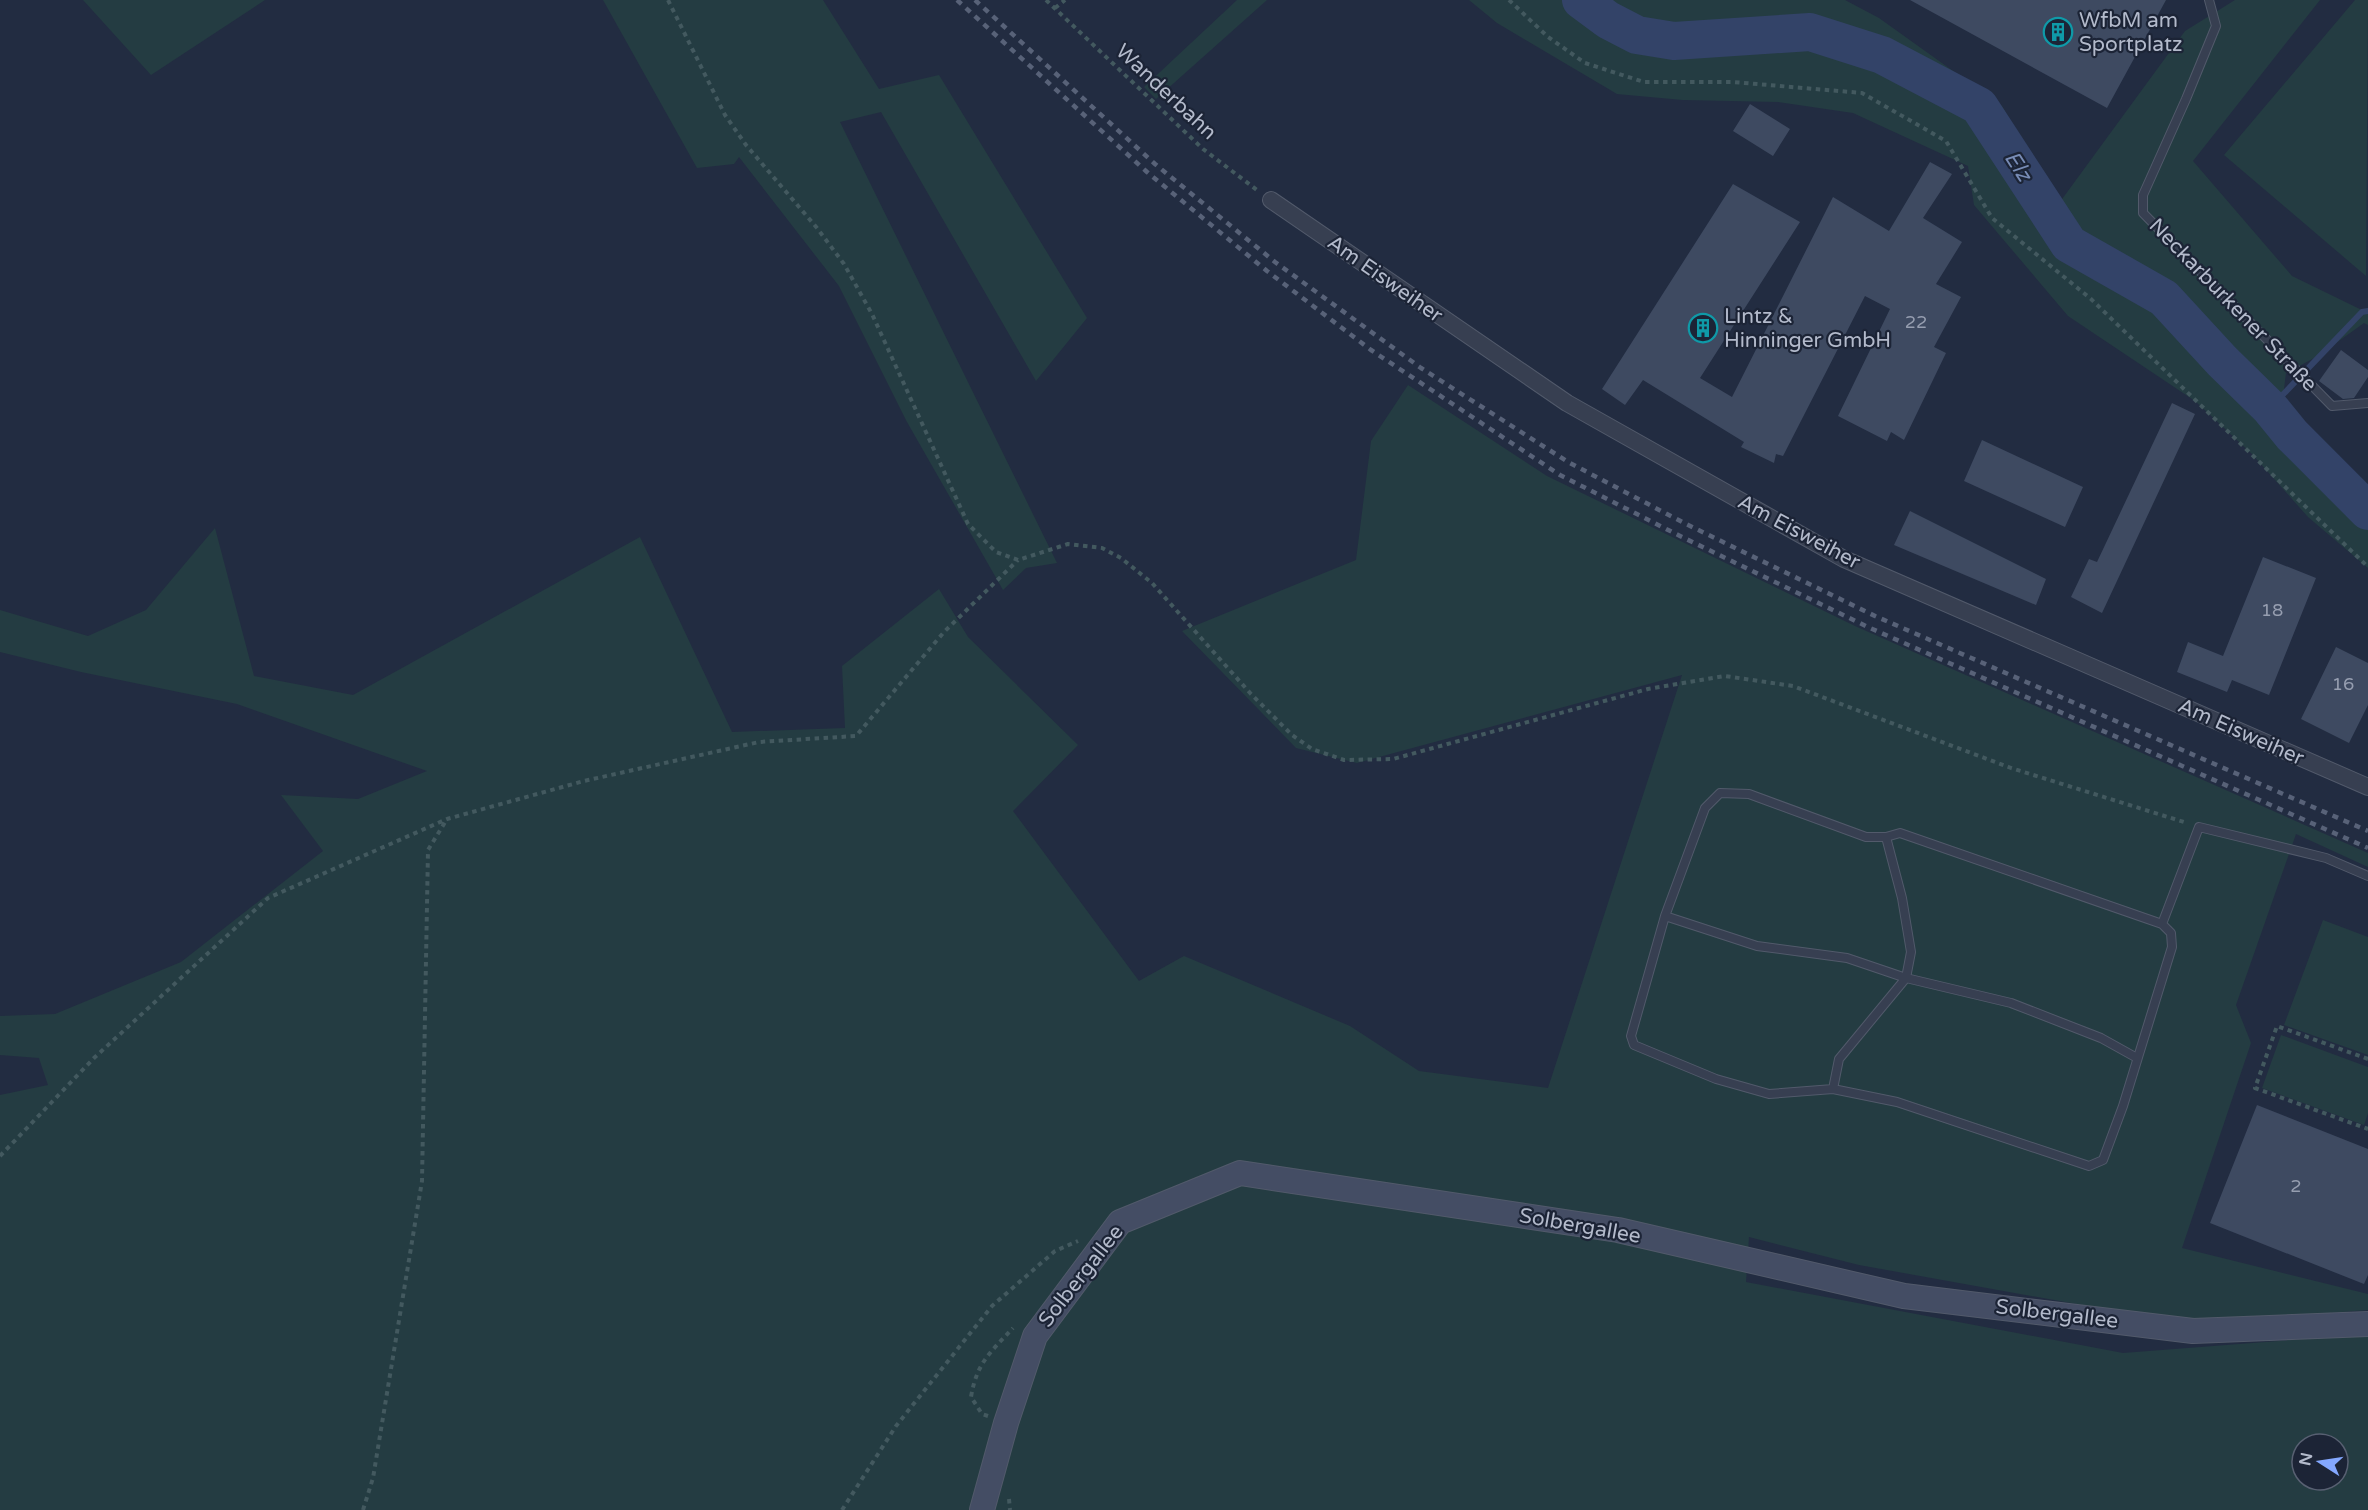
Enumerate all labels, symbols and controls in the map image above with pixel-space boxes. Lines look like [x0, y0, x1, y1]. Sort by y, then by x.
place label: WfbM am Sportplatz [2079, 8, 2182, 57]
building icon: WfbM am Sportplatz [2042, 16, 2074, 48]
street label: Wanderbahn [1110, 39, 1222, 145]
water label: Elz [1999, 146, 2038, 188]
street label: Neckarburkener Straße [2144, 213, 2322, 397]
street label: Am Eisweiher [1322, 230, 1448, 328]
place label: Lintz & Hinninger GmbH [1724, 304, 1891, 353]
house number: 22 [1905, 311, 1927, 333]
building icon: Lintz & Hinninger GmbH [1687, 312, 1719, 344]
street label: Am Eisweiher [1733, 489, 1865, 575]
house number: 18 [2261, 599, 2283, 621]
house number: 16 [2332, 673, 2354, 695]
street label: Am Eisweiher [2174, 693, 2308, 771]
house number: 2 [2290, 1175, 2302, 1197]
street label: Solbergallee [1517, 1203, 1643, 1249]
street label: Solbergallee [1033, 1220, 1129, 1332]
street label: Solbergallee [1994, 1294, 2120, 1334]
north arrow [2290, 1432, 2350, 1492]
text: N [2295, 1451, 2317, 1467]

